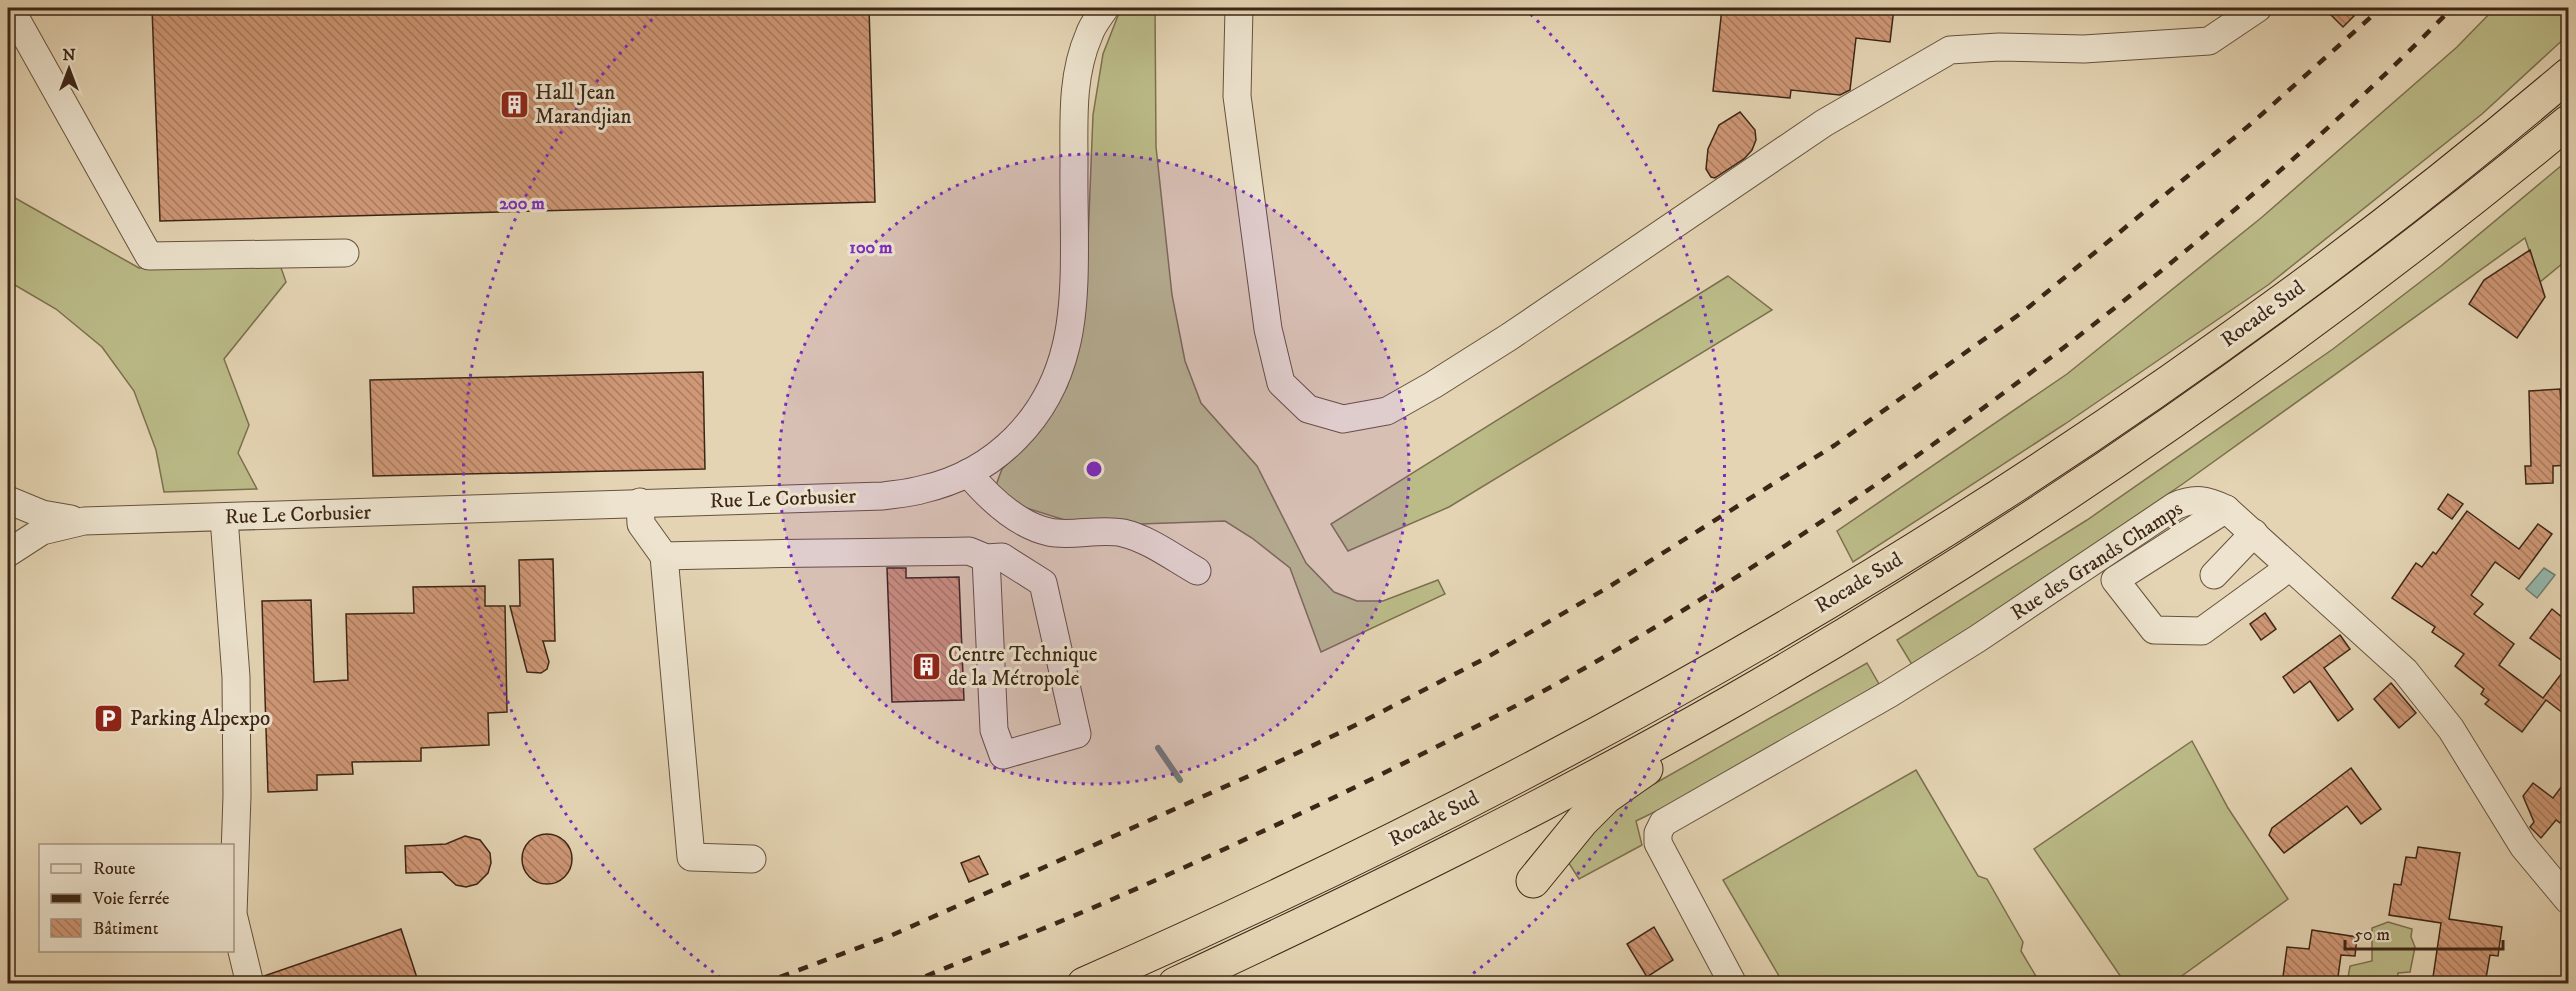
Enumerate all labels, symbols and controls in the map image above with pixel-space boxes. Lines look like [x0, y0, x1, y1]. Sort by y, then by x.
north arrow [39, 39, 99, 99]
text: N [62, 45, 76, 65]
place label: Hall Jean Marandjian [535, 80, 632, 130]
building icon: Hall Jean Marandjian [498, 89, 530, 121]
text: 200 m [499, 193, 545, 215]
text: 100 m [849, 237, 893, 259]
street label: Rocade Sud [2216, 275, 2310, 353]
centre of rings [1084, 459, 1104, 479]
street label: Rue Le Corbusier [709, 483, 857, 515]
street label: Rue des Grands Champs [2006, 496, 2188, 626]
street label: Rue Le Corbusier [224, 499, 372, 531]
street label: Rocade Sud [1811, 547, 1908, 619]
place label: Centre Technique de la Métropole [948, 642, 1098, 692]
building icon: Centre Technique de la Métropole [911, 651, 943, 683]
parking icon: Parking Alpexpo [93, 703, 125, 735]
place label: Parking Alpexpo [130, 706, 270, 732]
street label: Rocade Sud [1385, 785, 1484, 853]
legend [39, 844, 234, 952]
text: Route [93, 858, 136, 880]
text: Voie ferrée [92, 888, 170, 910]
scale bar [2345, 913, 2502, 951]
text: Bâtiment [93, 918, 159, 940]
text: 50 m [2354, 924, 2390, 946]

